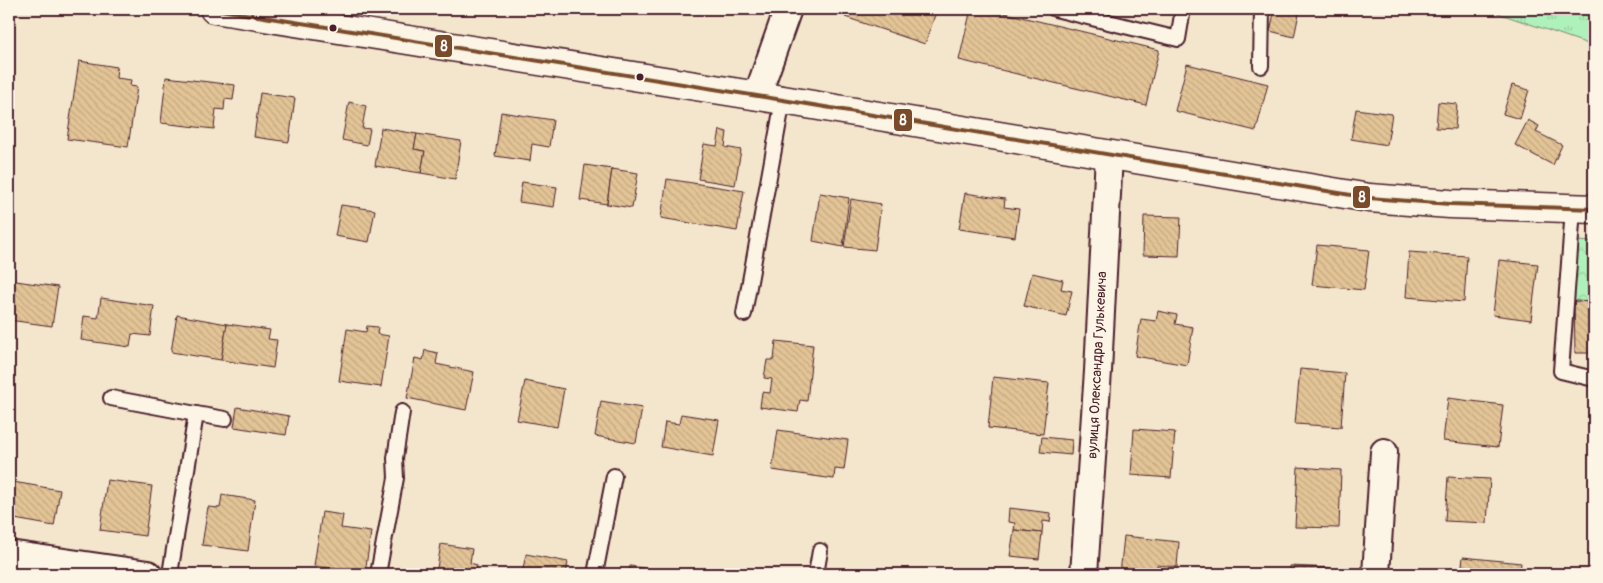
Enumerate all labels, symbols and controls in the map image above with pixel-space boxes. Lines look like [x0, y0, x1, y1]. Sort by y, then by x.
unlabelled marker [328, 23, 338, 33]
line badge: 8 [434, 34, 453, 58]
text: 8 [440, 38, 448, 55]
unlabelled marker [635, 72, 645, 82]
line badge: 8 [893, 108, 913, 132]
text: 8 [899, 112, 907, 129]
line badge: 8 [1352, 185, 1371, 209]
text: 8 [1358, 189, 1366, 206]
street label: вулиця Олександра Гулькевича [1084, 271, 1110, 459]

